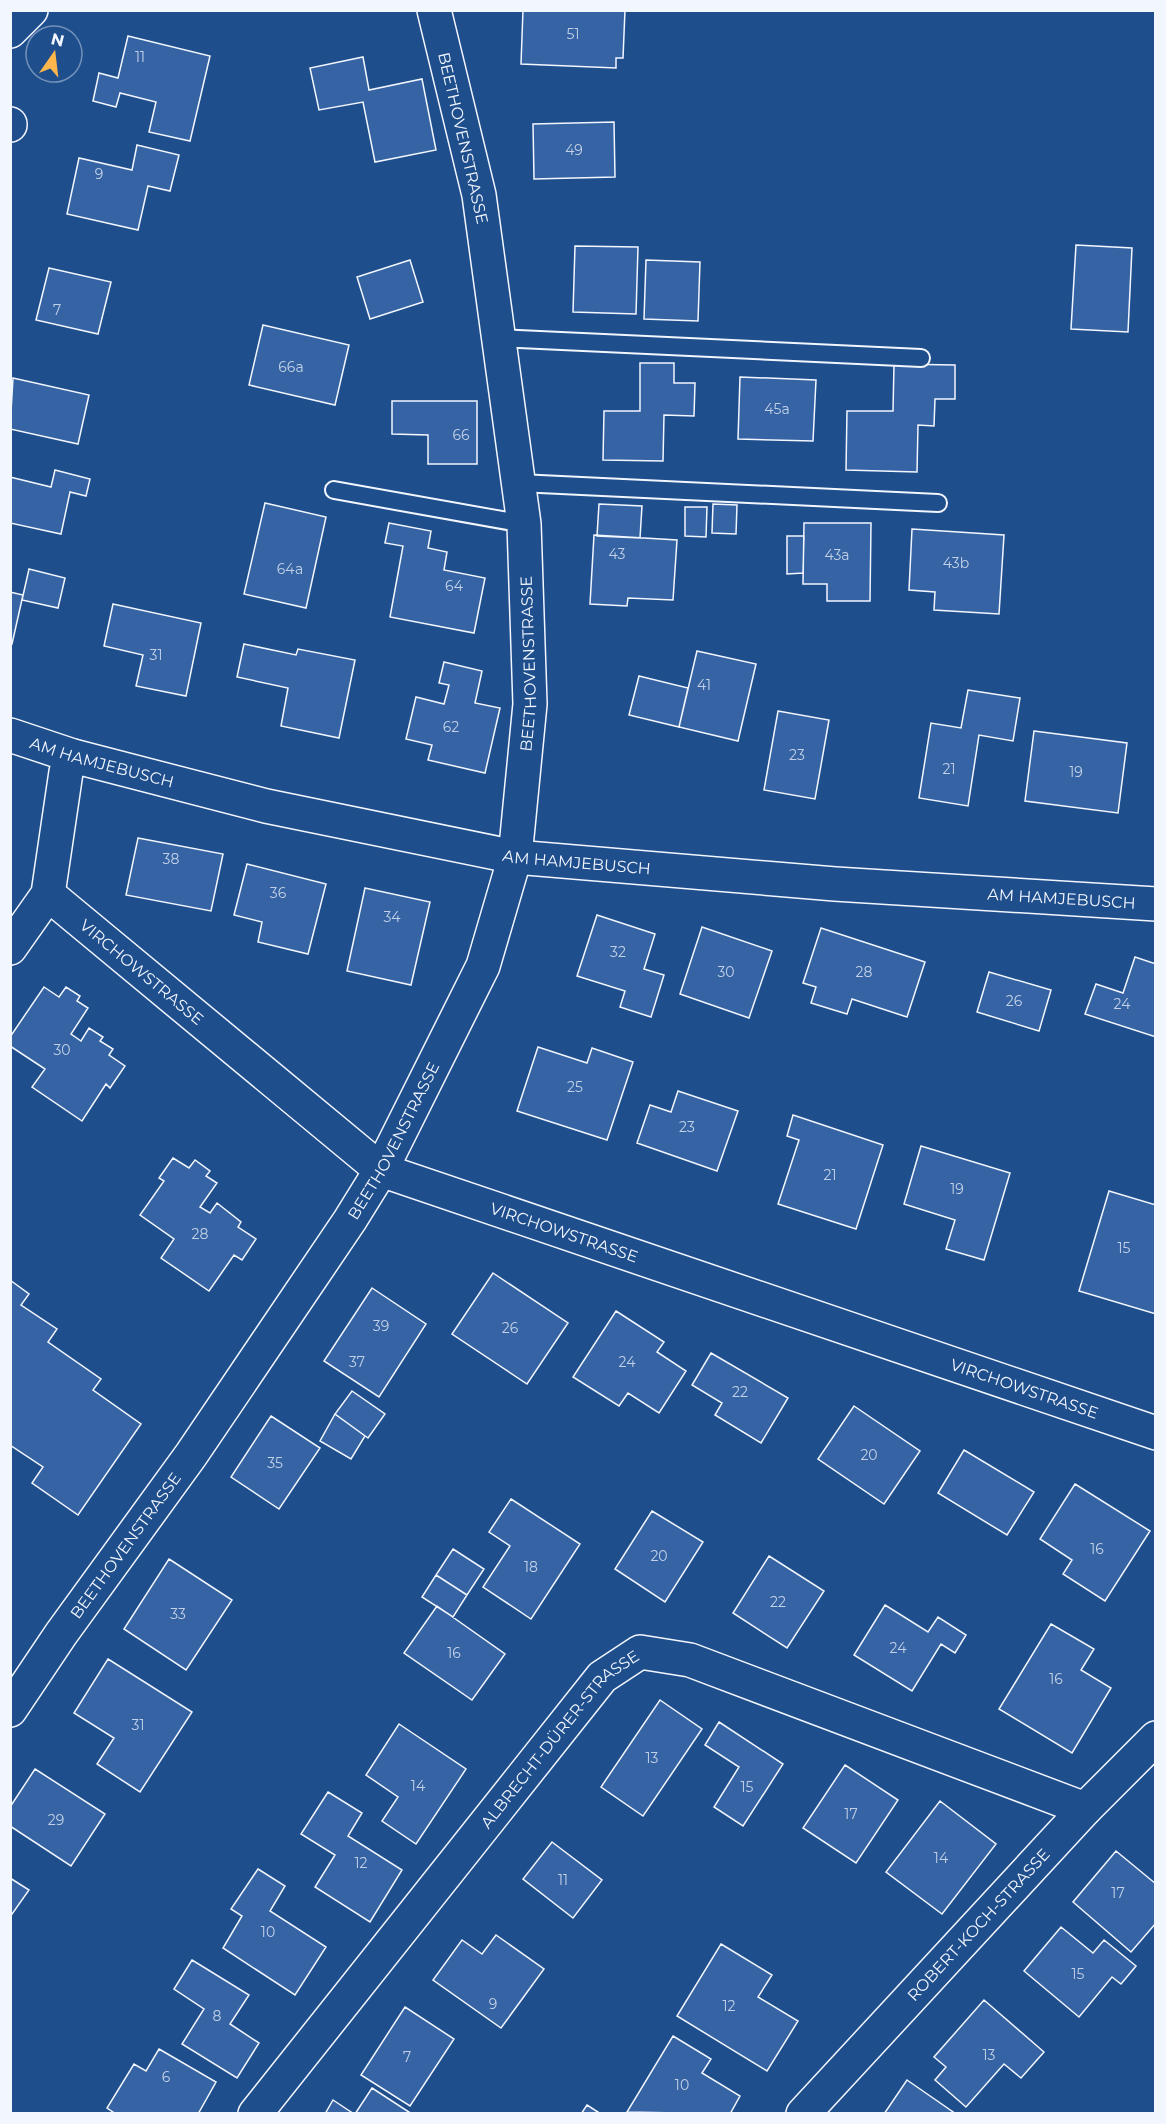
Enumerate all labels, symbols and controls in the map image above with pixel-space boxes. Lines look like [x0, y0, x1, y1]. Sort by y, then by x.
north arrow [24, 24, 84, 84]
house number: 51 [567, 25, 579, 43]
text: N [49, 29, 66, 51]
house number: 11 [135, 48, 145, 66]
street label: BEETHOVENSTRASSE [434, 50, 492, 226]
house number: 49 [565, 141, 583, 159]
house number: 9 [95, 165, 103, 183]
house number: 7 [53, 301, 61, 319]
house number: 66a [278, 358, 304, 376]
house number: 45a [764, 400, 790, 418]
house number: 66 [452, 426, 470, 444]
house number: 43 [609, 545, 626, 563]
house number: 43a [824, 546, 850, 564]
house number: 43b [943, 554, 969, 572]
house number: 64a [277, 560, 303, 578]
street label: BEETHOVENSTRASSE [516, 576, 540, 752]
house number: 64 [445, 577, 464, 595]
house number: 31 [150, 646, 162, 664]
house number: 41 [697, 676, 711, 694]
house number: 62 [443, 718, 459, 736]
street label: AM HAMJEBUSCH [28, 733, 176, 791]
house number: 23 [789, 746, 805, 764]
house number: 21 [942, 760, 956, 778]
house number: 19 [1069, 763, 1083, 781]
street label: AM HAMJEBUSCH [501, 845, 652, 878]
house number: 38 [163, 850, 179, 868]
house number: 36 [270, 884, 287, 902]
street label: AM HAMJEBUSCH [987, 884, 1136, 912]
house number: 34 [383, 908, 401, 926]
street label: VIRCHOWSTRASSE [76, 915, 208, 1029]
house number: 32 [610, 943, 626, 961]
house number: 30 [717, 963, 735, 981]
house number: 28 [856, 963, 873, 981]
house number: 26 [1006, 992, 1023, 1010]
house number: 24 [1114, 995, 1131, 1013]
house number: 30 [53, 1041, 71, 1059]
street label: BEETHOVENSTRASSE [343, 1059, 443, 1223]
house number: 25 [567, 1078, 583, 1096]
house number: 23 [679, 1118, 695, 1136]
house number: 21 [823, 1166, 837, 1184]
house number: 19 [950, 1180, 964, 1198]
street label: VIRCHOWSTRASSE [488, 1198, 641, 1266]
house number: 28 [192, 1225, 209, 1243]
house number: 15 [1118, 1239, 1131, 1257]
house number: 39 [373, 1317, 389, 1335]
house number: 26 [502, 1319, 519, 1337]
house number: 37 [349, 1353, 365, 1371]
house number: 24 [619, 1353, 636, 1371]
street label: VIRCHOWSTRASSE [948, 1355, 1101, 1422]
house number: 22 [732, 1383, 748, 1401]
house number: 20 [860, 1446, 878, 1464]
house number: 35 [267, 1454, 283, 1472]
street label: BEETHOVENSTRASSE [66, 1469, 185, 1622]
house number: 16 [1090, 1540, 1104, 1558]
house number: 20 [650, 1547, 668, 1565]
house number: 18 [524, 1558, 538, 1576]
house number: 22 [770, 1593, 786, 1611]
house number: 33 [170, 1605, 186, 1623]
house number: 24 [890, 1639, 907, 1657]
house number: 16 [447, 1644, 461, 1662]
street label: ALBRECHT-DÜRER-STRASSE [476, 1646, 642, 1832]
house number: 16 [1049, 1670, 1063, 1688]
house number: 31 [132, 1716, 144, 1734]
house number: 13 [646, 1749, 659, 1767]
house number: 14 [411, 1777, 426, 1795]
house number: 15 [741, 1778, 754, 1796]
house number: 17 [844, 1805, 858, 1823]
house number: 29 [48, 1811, 64, 1829]
street label: ROBERT-KOCH-STRASSE [903, 1844, 1053, 2005]
house number: 14 [934, 1849, 949, 1867]
house number: 12 [354, 1854, 368, 1872]
house number: 11 [558, 1871, 568, 1889]
house number: 17 [1111, 1884, 1125, 1902]
house number: 10 [261, 1923, 275, 1941]
house number: 15 [1072, 1965, 1085, 1983]
house number: 9 [489, 1995, 497, 2013]
house number: 12 [722, 1997, 736, 2015]
house number: 8 [213, 2007, 222, 2025]
house number: 13 [983, 2046, 996, 2064]
house number: 7 [403, 2048, 411, 2066]
house number: 6 [162, 2068, 171, 2086]
house number: 10 [675, 2076, 689, 2094]

